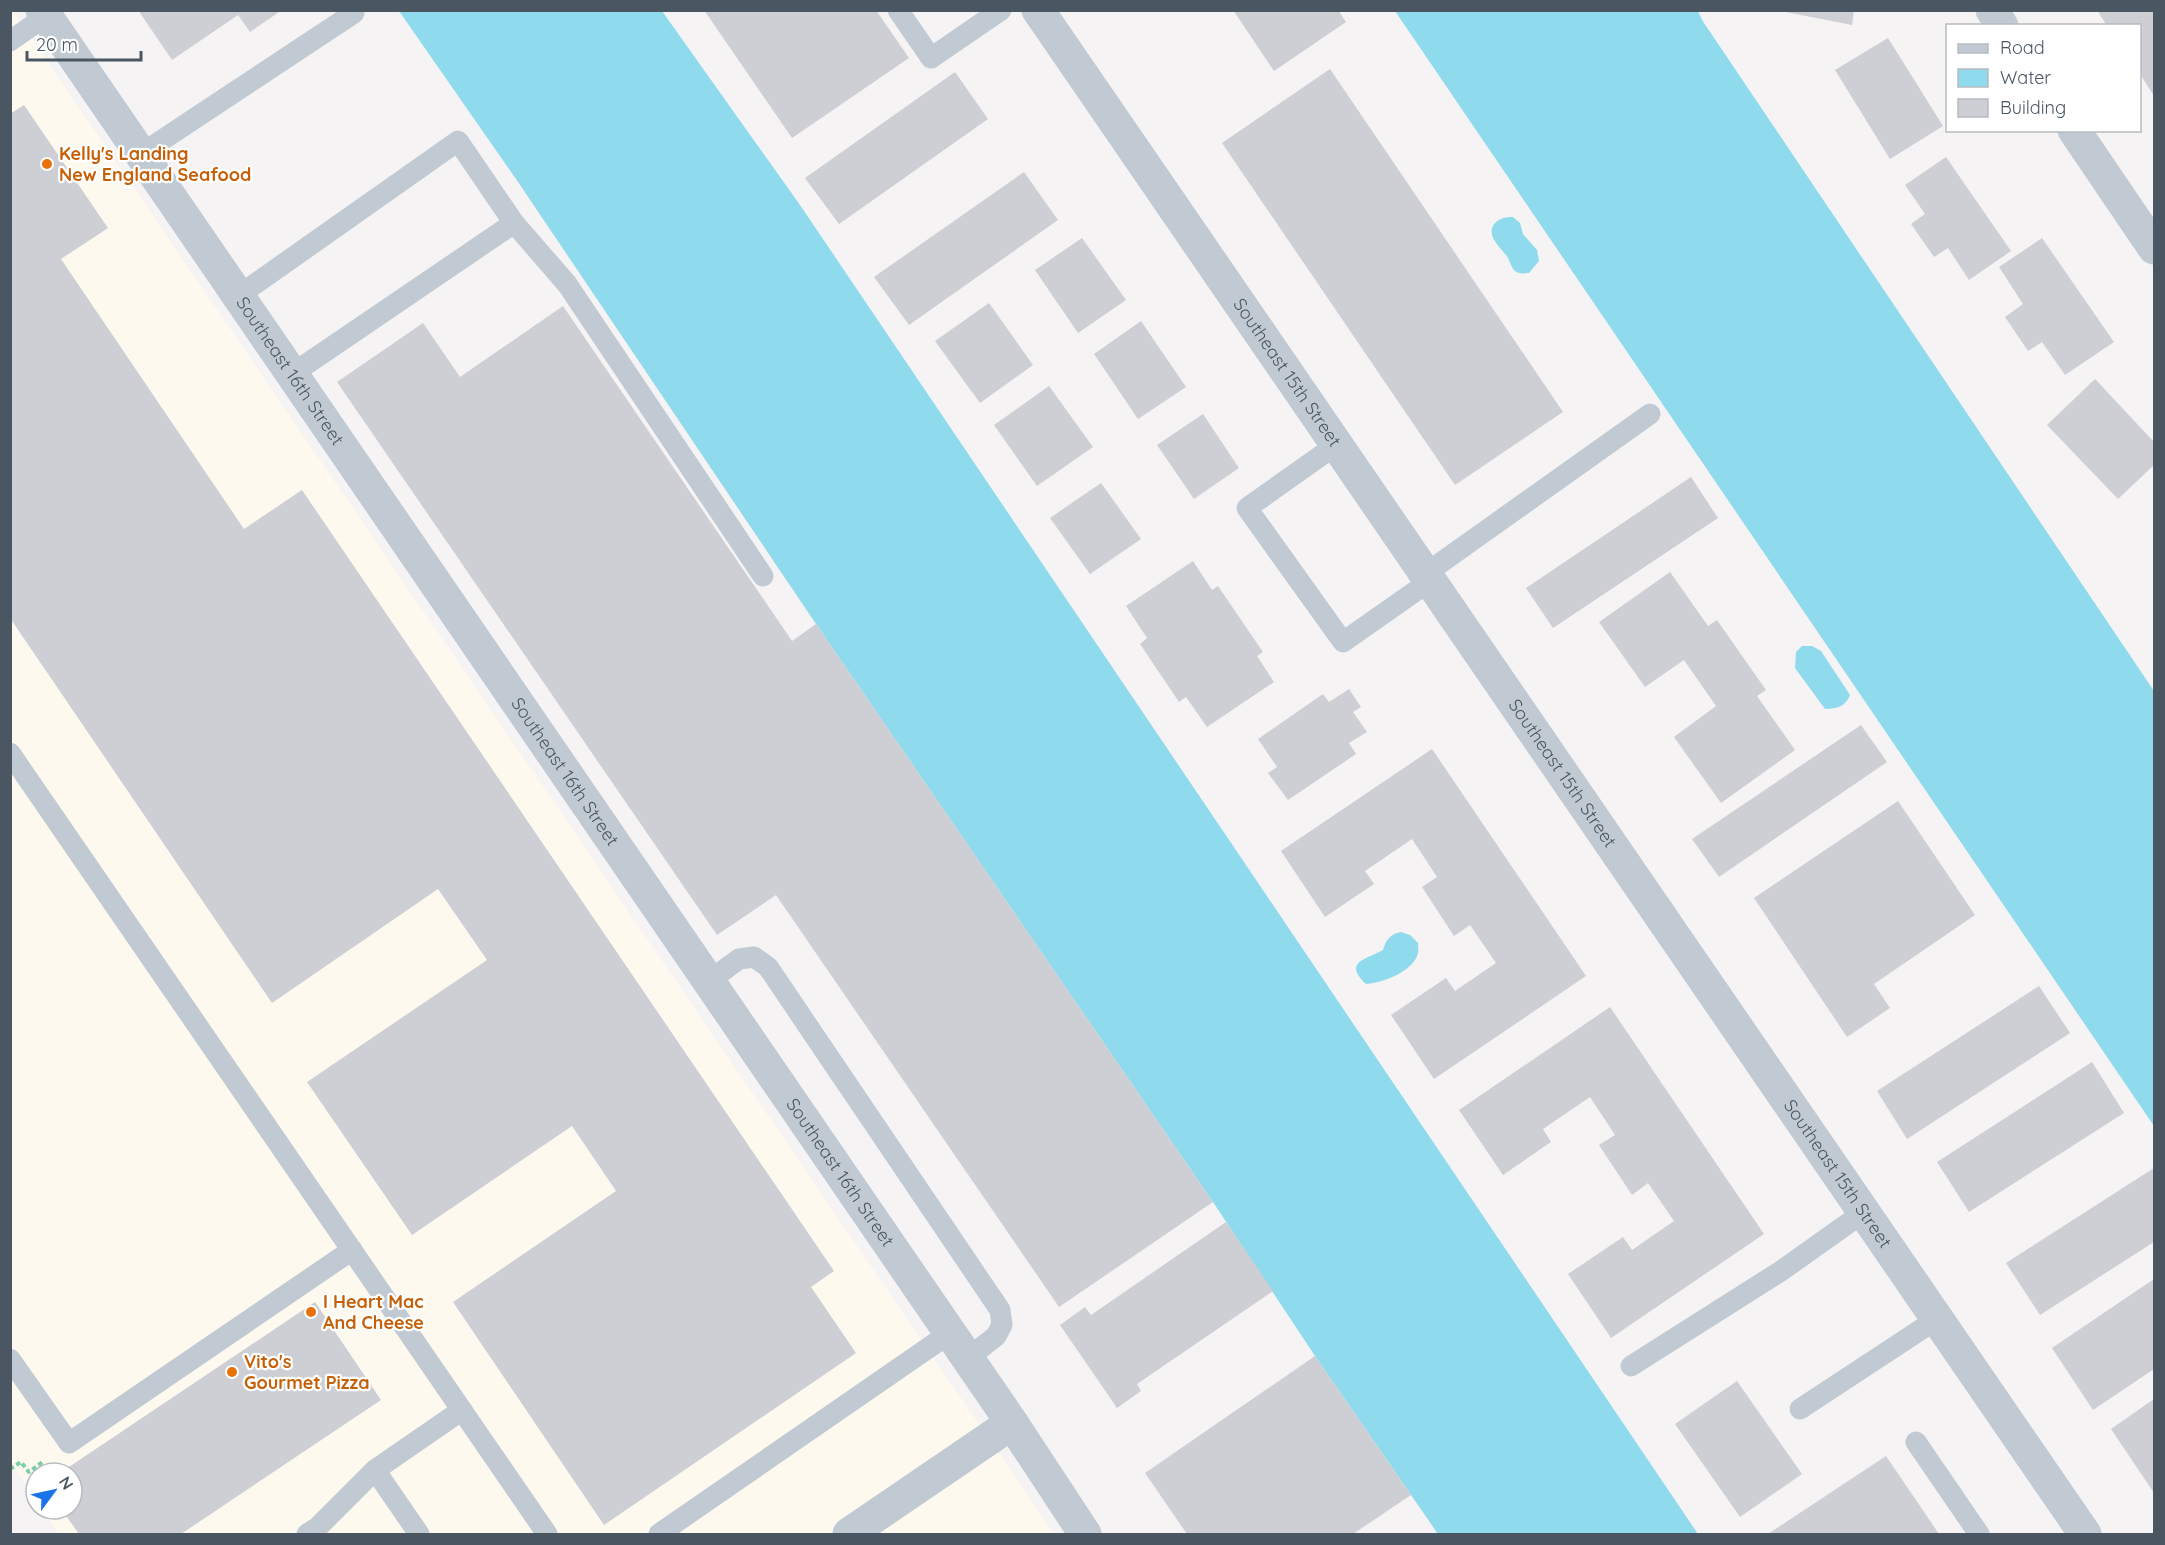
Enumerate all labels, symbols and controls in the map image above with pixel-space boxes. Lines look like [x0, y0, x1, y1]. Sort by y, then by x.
scale bar [27, 24, 141, 62]
legend [1946, 24, 2141, 132]
text: 20 m [36, 33, 78, 56]
text: Road [2000, 36, 2045, 59]
text: Water [2000, 66, 2051, 89]
text: Building [2000, 96, 2066, 119]
place label: Kelly's Landing New England Seafood [59, 142, 251, 186]
marker: Kelly's Landing New England Seafood [40, 157, 54, 171]
street label: Southeast 16th Street [231, 292, 349, 450]
street label: Southeast 15th Street [1228, 294, 1347, 451]
street label: Southeast 16th Street [506, 693, 624, 850]
street label: Southeast 15th Street [1504, 694, 1622, 852]
street label: Southeast 16th Street [781, 1093, 899, 1251]
street label: Southeast 15th Street [1779, 1095, 1897, 1252]
place label: I Heart Mac And Cheese [323, 1290, 424, 1334]
marker: I Heart Mac And Cheese [304, 1305, 318, 1319]
place label: Vito's Gourmet Pizza [244, 1350, 370, 1394]
marker: Vito's Gourmet Pizza [225, 1365, 239, 1379]
north arrow [24, 1461, 84, 1521]
text: N [55, 1472, 78, 1493]

